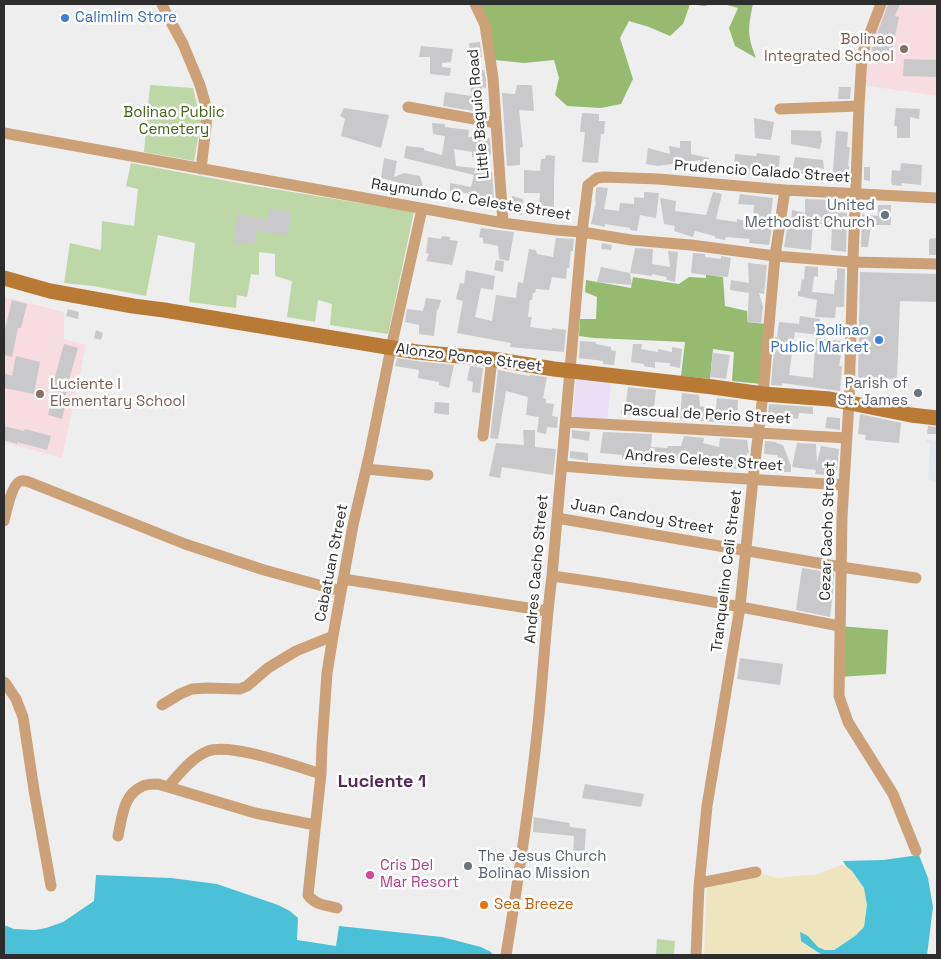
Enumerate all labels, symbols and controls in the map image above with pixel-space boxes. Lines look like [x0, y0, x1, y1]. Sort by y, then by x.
place label: Calimlim Store [75, 9, 177, 27]
marker: Calimlim Store [59, 12, 71, 24]
place label: Bolinao Integrated School [764, 31, 894, 66]
marker: Bolinao Integrated School [898, 43, 910, 55]
street label: Little Baguio Road [464, 48, 494, 180]
park label: Bolinao Public Cemetery [123, 104, 225, 139]
street label: Prudencio Calado Street [673, 157, 851, 187]
street label: Raymundo C. Celeste Street [370, 175, 572, 225]
place label: United Methodist Church [745, 197, 875, 232]
marker: United Methodist Church [879, 209, 891, 221]
place label: Bolinao Public Market [771, 322, 869, 357]
marker: Bolinao Public Market [873, 334, 885, 346]
street label: Alonzo Ponce Street [395, 340, 543, 376]
place label: Parish of St. James [837, 375, 908, 410]
place label: Luciente I Elementary School [50, 376, 186, 411]
marker: Parish of St. James [912, 387, 924, 399]
marker: Luciente I Elementary School [34, 388, 46, 400]
street label: Pascual de Perio Street [623, 402, 791, 428]
street label: Andres Celeste Street [624, 446, 784, 476]
street label: Cezar Cacho Street [817, 461, 839, 601]
street label: Tranquelino Celi Street [708, 489, 746, 653]
street label: Andres Cacho Street [522, 494, 552, 644]
street label: Juan Candoy Street [569, 496, 715, 538]
street label: Cabatuan Street [312, 503, 352, 623]
district label: Luciente 1 [338, 771, 426, 793]
place label: The Jesus Church Bolinao Mission [478, 848, 606, 883]
place label: Cris Del Mar Resort [380, 857, 459, 892]
marker: The Jesus Church Bolinao Mission [462, 860, 474, 872]
marker: Cris Del Mar Resort [364, 869, 376, 881]
place label: Sea Breeze [494, 896, 574, 914]
marker: Sea Breeze [478, 899, 490, 911]

